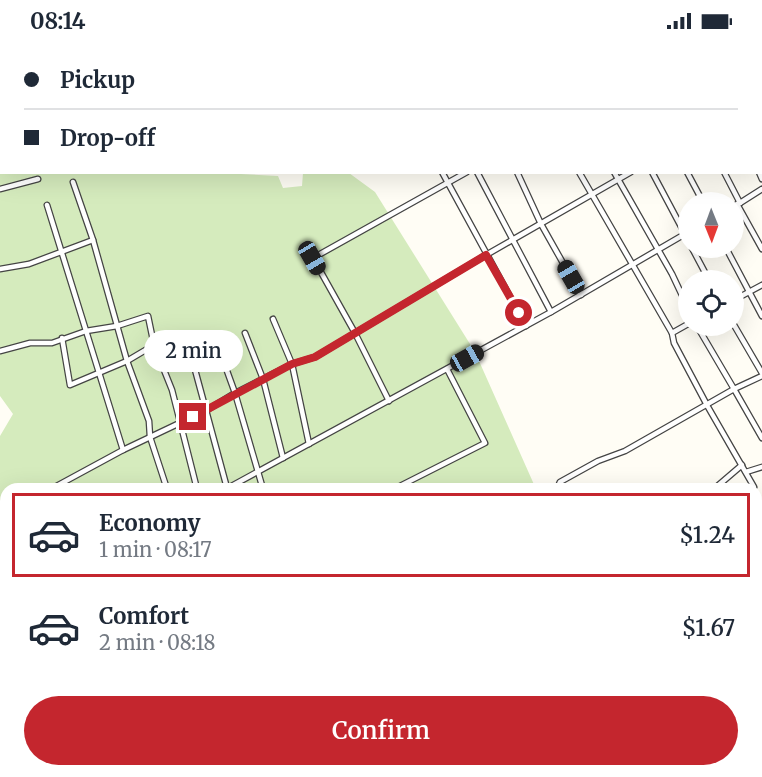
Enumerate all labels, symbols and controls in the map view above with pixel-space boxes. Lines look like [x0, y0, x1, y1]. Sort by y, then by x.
text: 08:14 [30, 7, 85, 35]
text: Pickup [60, 66, 135, 94]
text: Drop-off [60, 124, 155, 152]
north arrow [678, 192, 744, 258]
map controls [678, 192, 744, 336]
car [295, 238, 329, 278]
car [554, 257, 588, 297]
button: locate [678, 270, 744, 336]
route start [505, 299, 532, 326]
callout: 2 min [144, 330, 242, 372]
text: 2 min [165, 338, 222, 363]
car [447, 341, 487, 375]
route end [179, 403, 206, 430]
icon: car [27, 508, 81, 562]
text: Economy [99, 509, 200, 537]
text: $1.24 [679, 521, 735, 549]
text: 1 min · 08:17 [99, 537, 212, 562]
icon: car [27, 601, 81, 655]
text: Comfort [99, 602, 189, 630]
text: $1.67 [682, 614, 735, 642]
text: 2 min · 08:18 [99, 630, 216, 655]
button: Confirm [24, 696, 738, 765]

